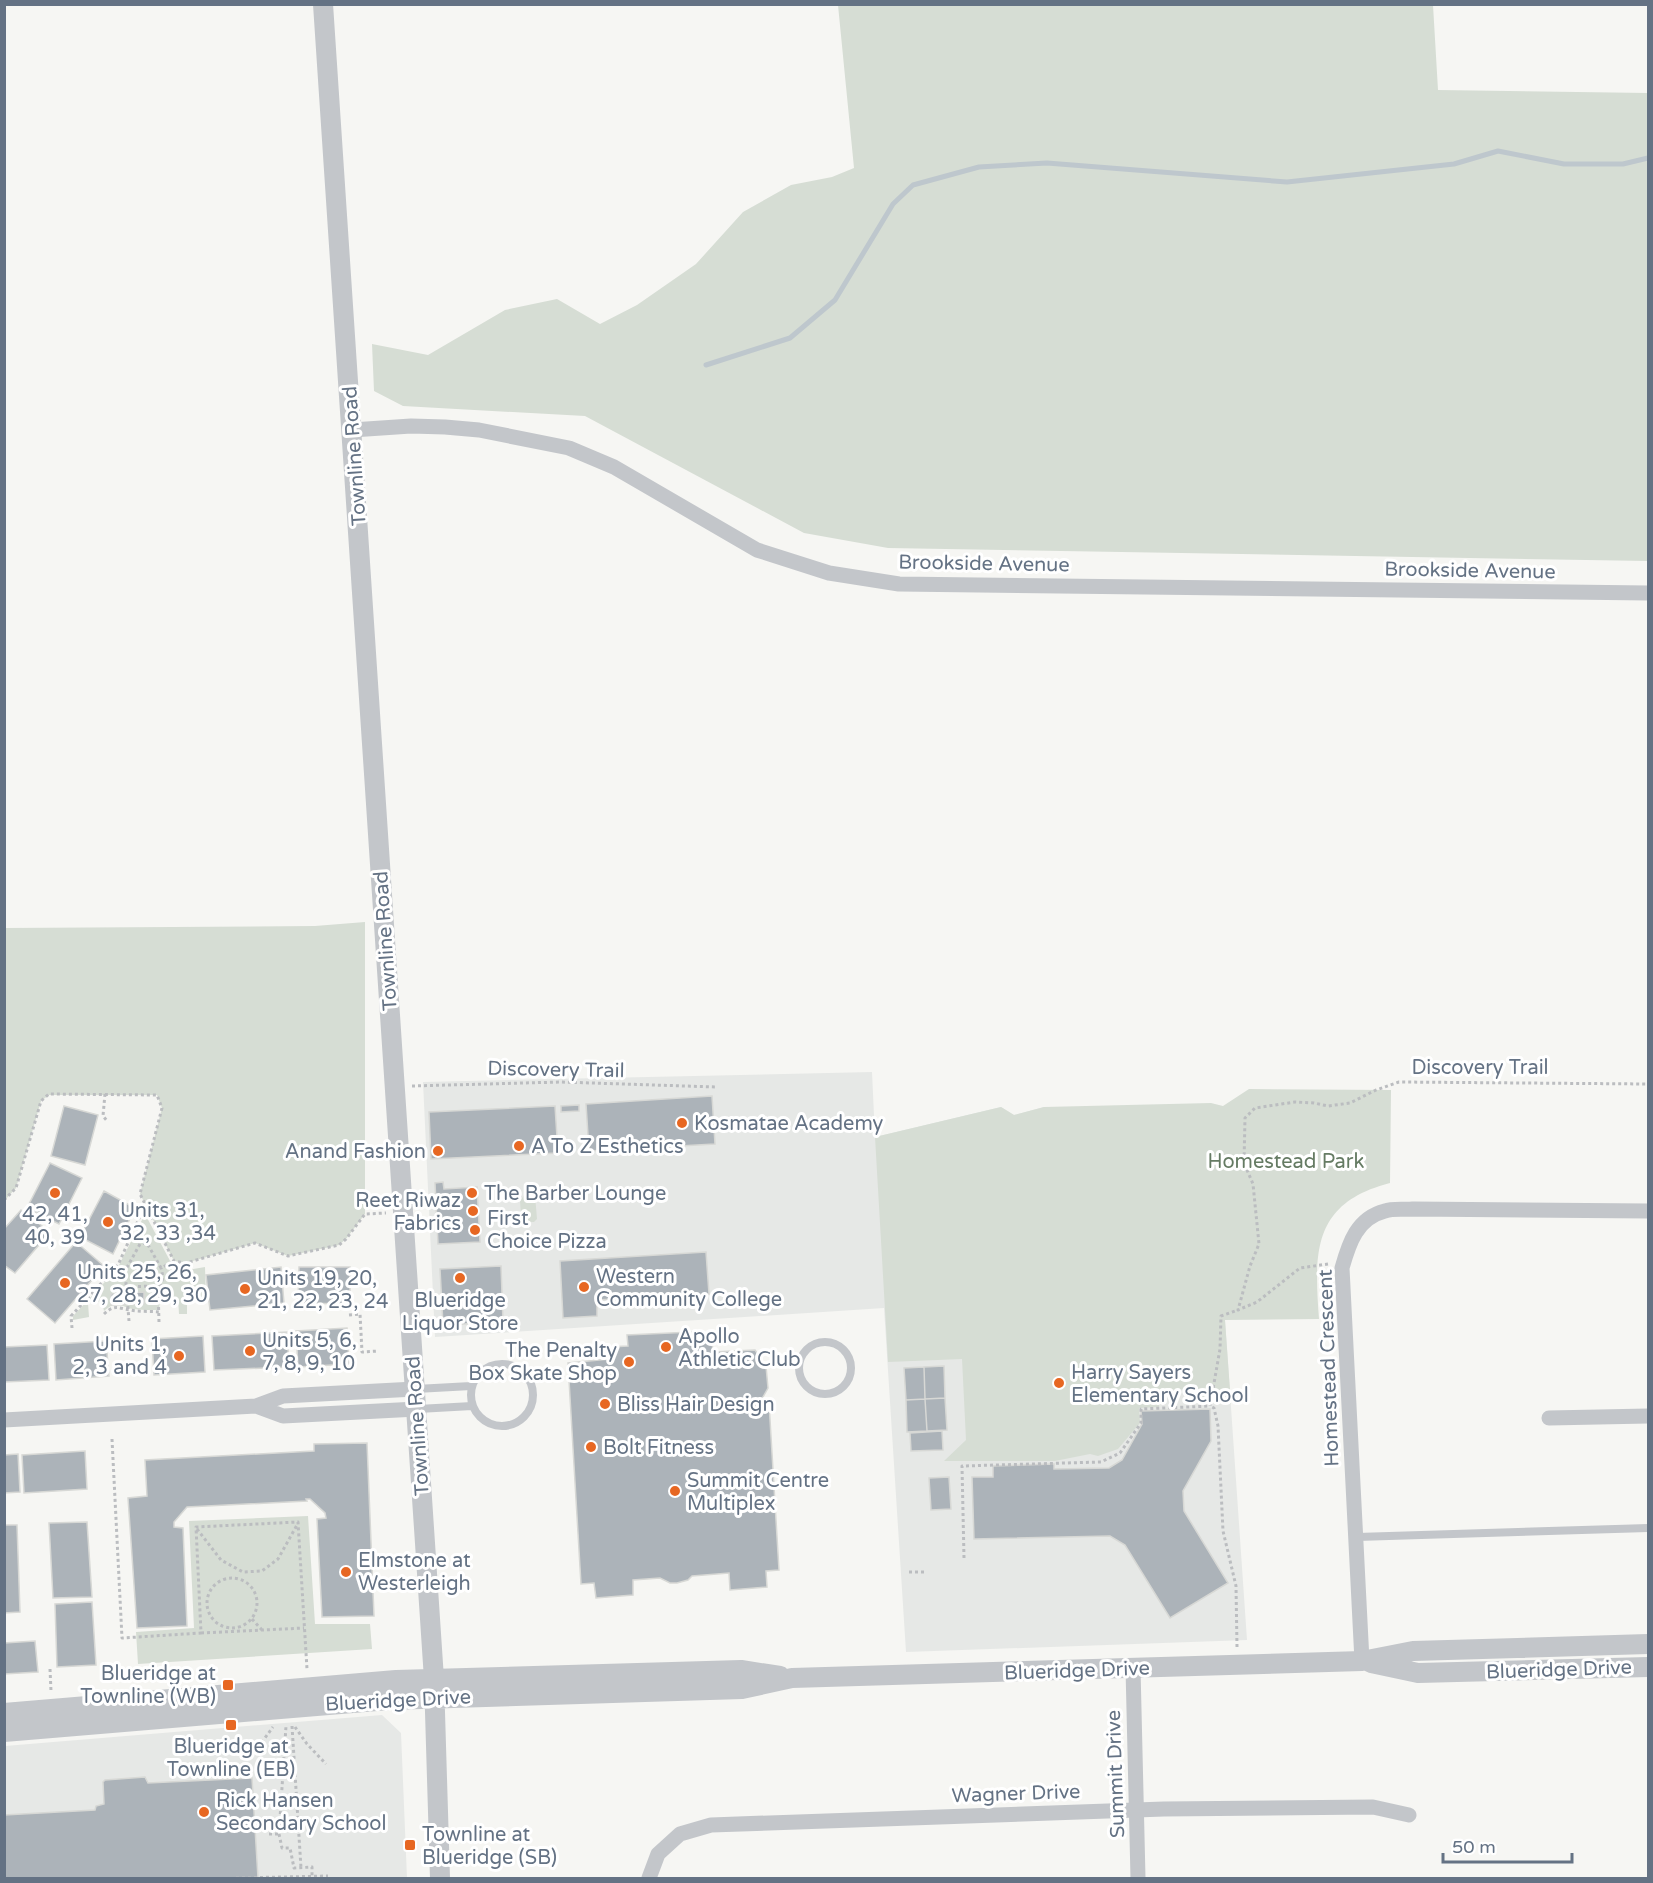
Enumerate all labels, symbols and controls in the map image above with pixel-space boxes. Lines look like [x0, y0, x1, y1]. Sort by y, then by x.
street label: Townline Road [338, 385, 372, 527]
street label: Brookside Avenue [898, 551, 1070, 577]
street label: Brookside Avenue [1384, 558, 1556, 584]
street label: Townline Road [369, 870, 403, 1012]
street label: Discovery Trail [1411, 1056, 1549, 1080]
street label: Discovery Trail [487, 1057, 625, 1083]
place label: Kosmatae Academy [694, 1112, 884, 1136]
marker: Kosmatae Academy [675, 1116, 689, 1130]
place label: A To Z Esthetics [531, 1135, 684, 1159]
marker: A To Z Esthetics [512, 1139, 526, 1153]
place label: Anand Fashion [285, 1140, 426, 1164]
marker: Anand Fashion [431, 1144, 445, 1158]
park label: Homestead Park [1208, 1150, 1364, 1174]
place label: The Barber Lounge [484, 1182, 666, 1206]
marker: 42, 41, 40, 39 [48, 1186, 62, 1200]
marker: The Barber Lounge [465, 1186, 479, 1200]
place label: Reet Riwaz Fabrics [355, 1189, 461, 1236]
place label: Units 31, 32, 33 ,34 [120, 1199, 216, 1246]
place label: 42, 41, 40, 39 [22, 1203, 88, 1250]
marker: Reet Riwaz Fabrics [466, 1204, 480, 1218]
place label: First Choice Pizza [487, 1207, 607, 1254]
marker: Units 31, 32, 33 ,34 [101, 1215, 115, 1229]
marker: First Choice Pizza [468, 1223, 482, 1237]
place label: Units 25, 26, 27, 28, 29, 30 [77, 1261, 208, 1308]
place label: Western Community College [596, 1265, 782, 1312]
place label: Units 19, 20, 21, 22, 23, 24 [257, 1267, 389, 1314]
street label: Homestead Crescent [1314, 1268, 1344, 1467]
marker: Blueridge Liquor Store [453, 1271, 467, 1285]
marker: Units 25, 26, 27, 28, 29, 30 [58, 1276, 72, 1290]
marker: Western Community College [577, 1280, 591, 1294]
marker: Units 19, 20, 21, 22, 23, 24 [238, 1282, 252, 1296]
place label: Blueridge Liquor Store [402, 1289, 518, 1336]
place label: Apollo Athletic Club [678, 1325, 801, 1372]
place label: Units 5, 6, 7, 8, 9, 10 [262, 1329, 357, 1376]
place label: Units 1, 2, 3 and 4 [72, 1333, 167, 1380]
place label: The Penalty Box Skate Shop [468, 1339, 617, 1386]
marker: Apollo Athletic Club [659, 1340, 673, 1354]
marker: Units 5, 6, 7, 8, 9, 10 [243, 1344, 257, 1358]
marker: Units 1, 2, 3 and 4 [172, 1349, 186, 1363]
street label: Townline Road [401, 1355, 435, 1497]
marker: The Penalty Box Skate Shop [622, 1355, 636, 1369]
place label: Harry Sayers Elementary School [1071, 1361, 1249, 1408]
marker: Harry Sayers Elementary School [1052, 1376, 1066, 1390]
place label: Bliss Hair Design [617, 1393, 775, 1417]
marker: Bliss Hair Design [598, 1397, 612, 1411]
place label: Bolt Fitness [603, 1436, 714, 1460]
marker: Bolt Fitness [584, 1440, 598, 1454]
place label: Summit Centre Multiplex [687, 1469, 829, 1516]
marker: Summit Centre Multiplex [668, 1484, 682, 1498]
place label: Elmstone at Westerleigh [358, 1549, 471, 1596]
marker: Elmstone at Westerleigh [339, 1565, 353, 1579]
street label: Blueridge Drive [1486, 1655, 1632, 1685]
street label: Blueridge Drive [1004, 1656, 1150, 1686]
place label: Blueridge at Townline (WB) [80, 1662, 216, 1709]
marker: Blueridge at Townline (WB) [221, 1678, 235, 1692]
street label: Blueridge Drive [325, 1685, 472, 1717]
street label: Summit Drive [1102, 1710, 1130, 1838]
marker: Blueridge at Townline (EB) [224, 1718, 238, 1732]
place label: Blueridge at Townline (EB) [167, 1735, 295, 1782]
street label: Wagner Drive [951, 1780, 1081, 1808]
place label: Rick Hansen Secondary School [216, 1789, 386, 1836]
marker: Rick Hansen Secondary School [197, 1805, 211, 1819]
place label: Townline at Blueridge (SB) [422, 1823, 557, 1870]
scale bar [1443, 1826, 1572, 1864]
text: 50 m [1452, 1836, 1496, 1858]
marker: Townline at Blueridge (SB) [403, 1838, 417, 1852]

